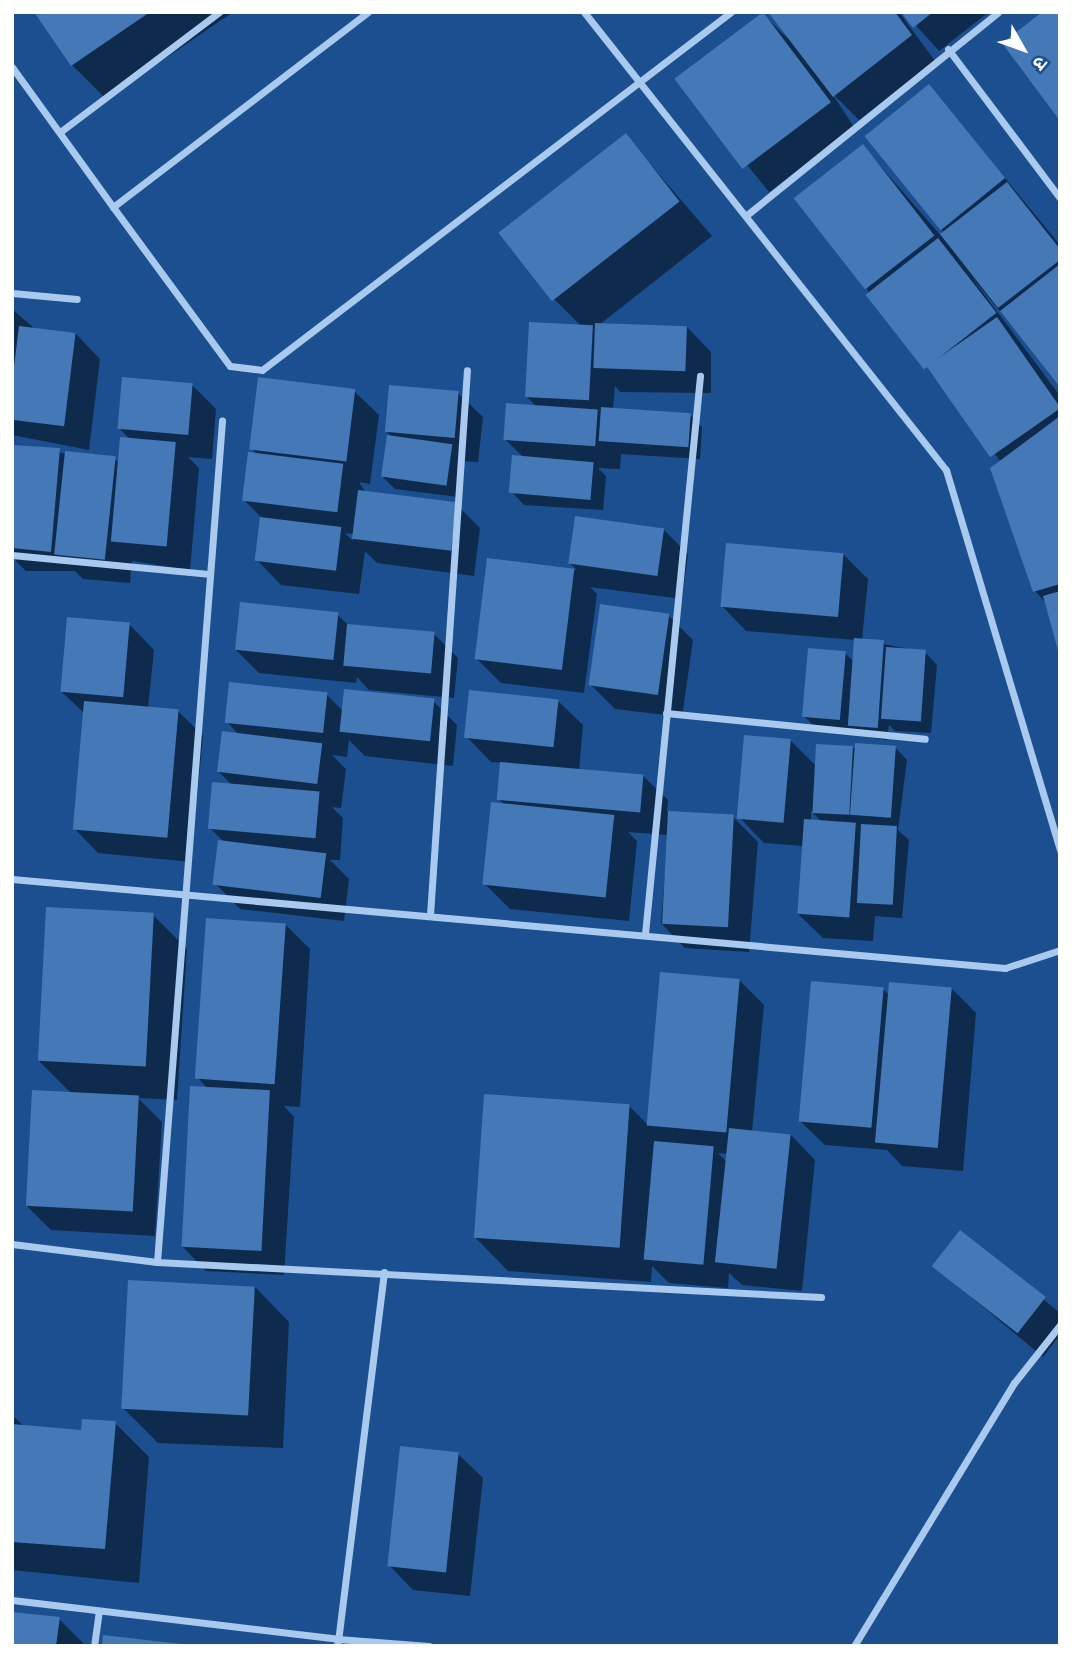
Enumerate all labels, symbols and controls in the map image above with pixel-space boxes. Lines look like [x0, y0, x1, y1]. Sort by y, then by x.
north arrow [988, 14, 1058, 84]
text: उ [1026, 51, 1052, 74]

